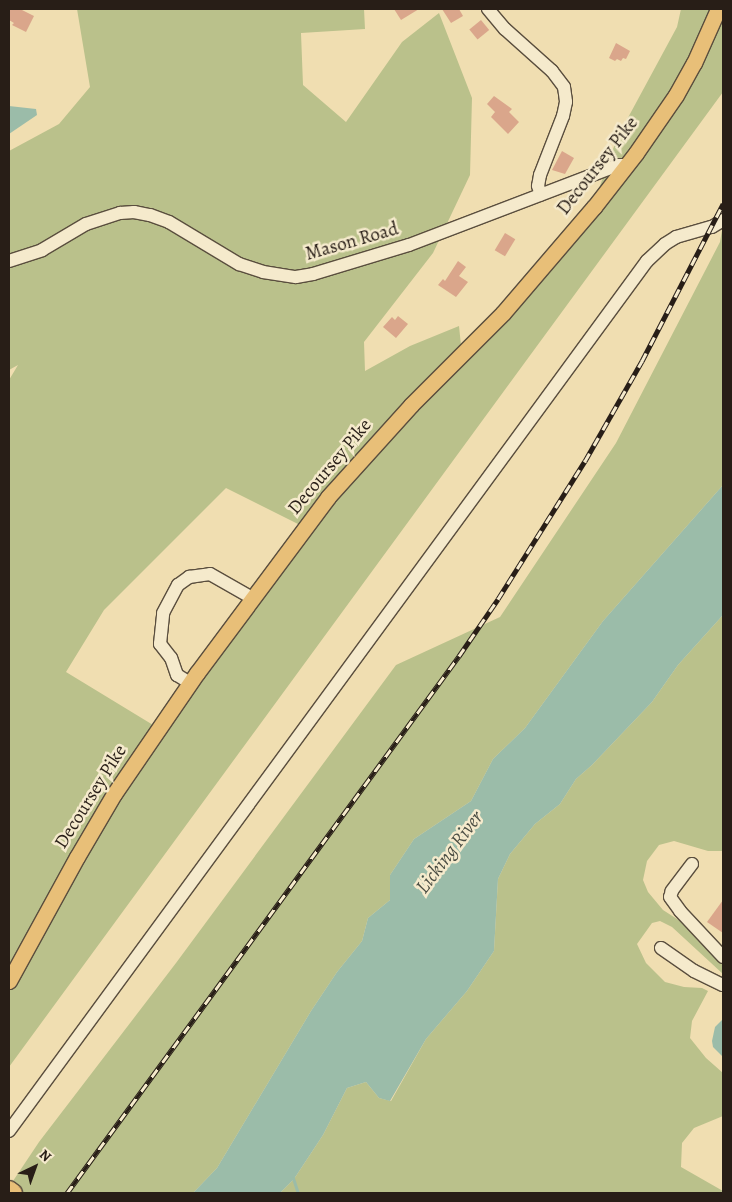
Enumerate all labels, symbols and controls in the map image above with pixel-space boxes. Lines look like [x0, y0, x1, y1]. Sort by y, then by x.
street label: Decoursey Pike [553, 112, 643, 220]
street label: Mason Road [303, 218, 401, 266]
street label: Decoursey Pike [283, 414, 377, 520]
street label: Decoursey Pike [50, 741, 132, 853]
water label: Licking River [410, 806, 488, 898]
north arrow [10, 1142, 60, 1192]
text: N [35, 1145, 56, 1166]

